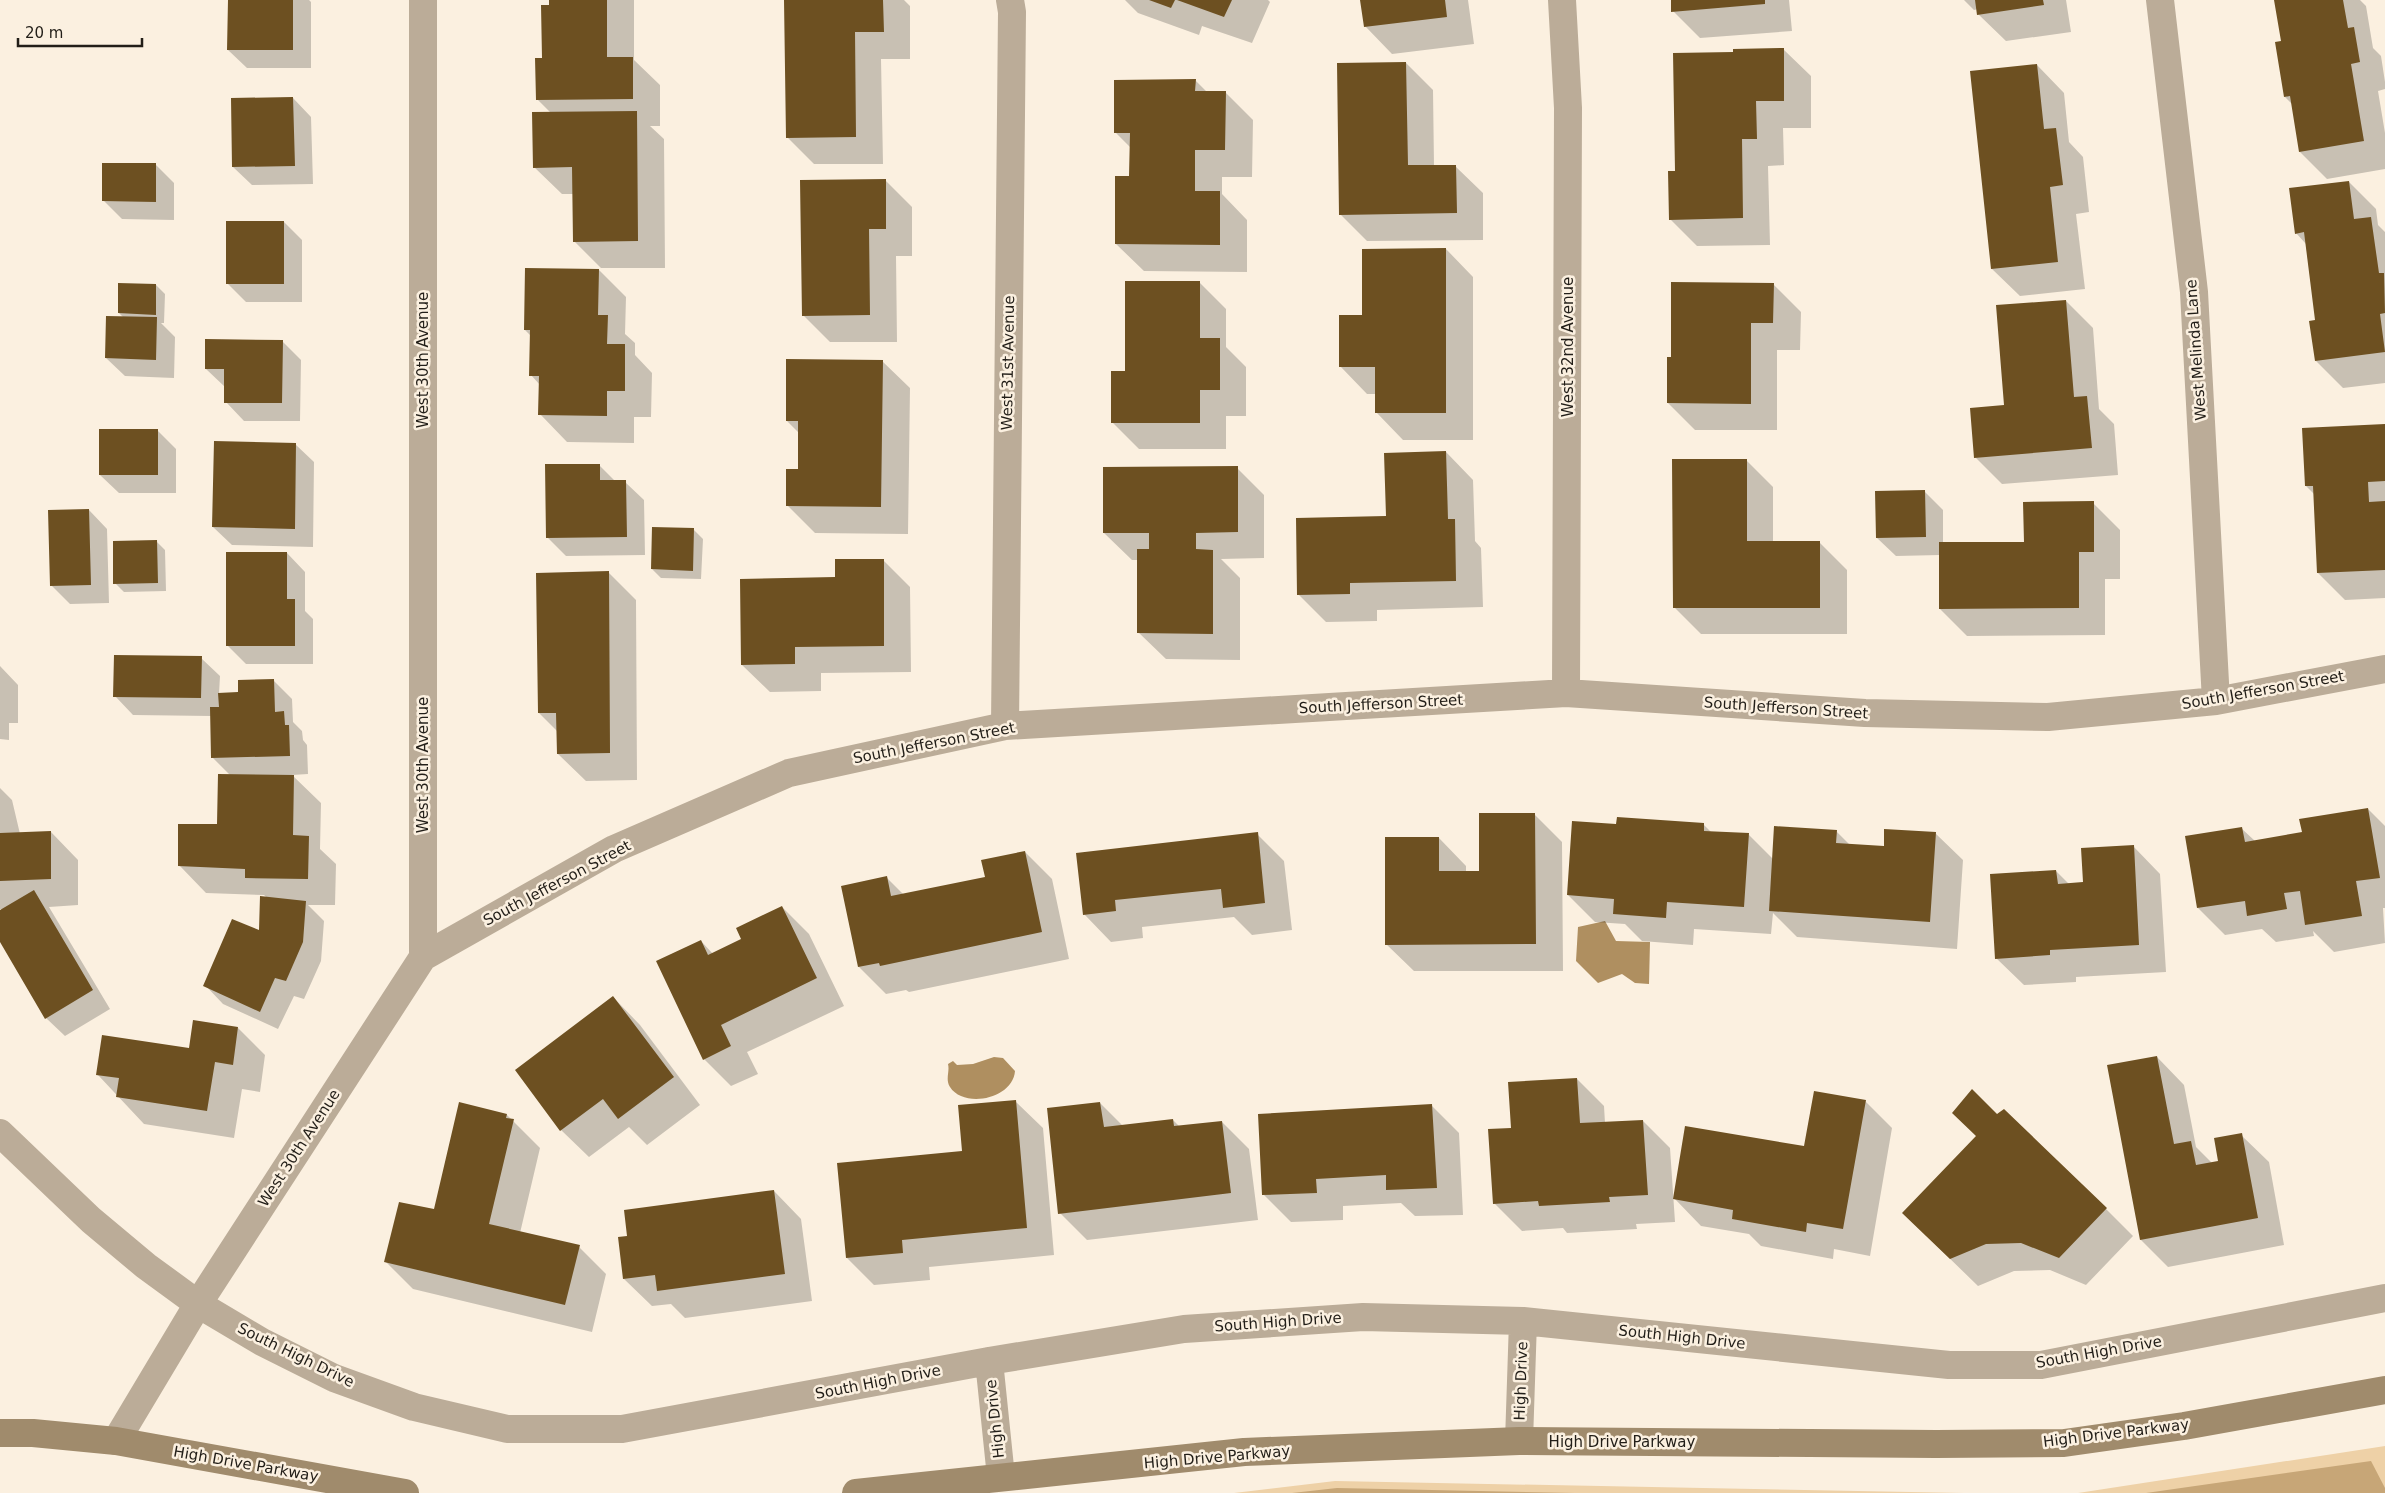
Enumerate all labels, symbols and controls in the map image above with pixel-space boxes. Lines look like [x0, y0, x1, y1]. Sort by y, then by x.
scale bar [18, 15, 141, 47]
text: 20 m [25, 24, 63, 42]
street label: West 32nd Avenue [1559, 277, 1577, 417]
street label: West Melinda Lane [2182, 279, 2210, 421]
street label: West 30th Avenue [414, 292, 432, 428]
street label: West 31st Avenue [998, 295, 1018, 431]
street label: South Jefferson Street [2180, 667, 2346, 713]
street label: South Jefferson Street [1298, 691, 1464, 717]
street label: South Jefferson Street [1703, 693, 1869, 723]
street label: West 30th Avenue [414, 697, 432, 833]
street label: South Jefferson Street [851, 718, 1017, 768]
street label: South Jefferson Street [480, 836, 634, 930]
street label: West 30th Avenue [254, 1086, 344, 1210]
street label: South High Drive [1214, 1309, 1342, 1335]
street label: South High Drive [235, 1319, 357, 1391]
street label: South High Drive [1618, 1321, 1746, 1353]
street label: South High Drive [2035, 1332, 2163, 1372]
street label: High Drive [1511, 1341, 1531, 1421]
street label: South High Drive [814, 1361, 942, 1403]
street label: High Drive [982, 1379, 1008, 1459]
street label: High Drive Parkway [2042, 1415, 2190, 1451]
street label: High Drive Parkway [1549, 1433, 1695, 1451]
street label: High Drive Parkway [172, 1442, 320, 1486]
street label: High Drive Parkway [1143, 1442, 1291, 1472]

